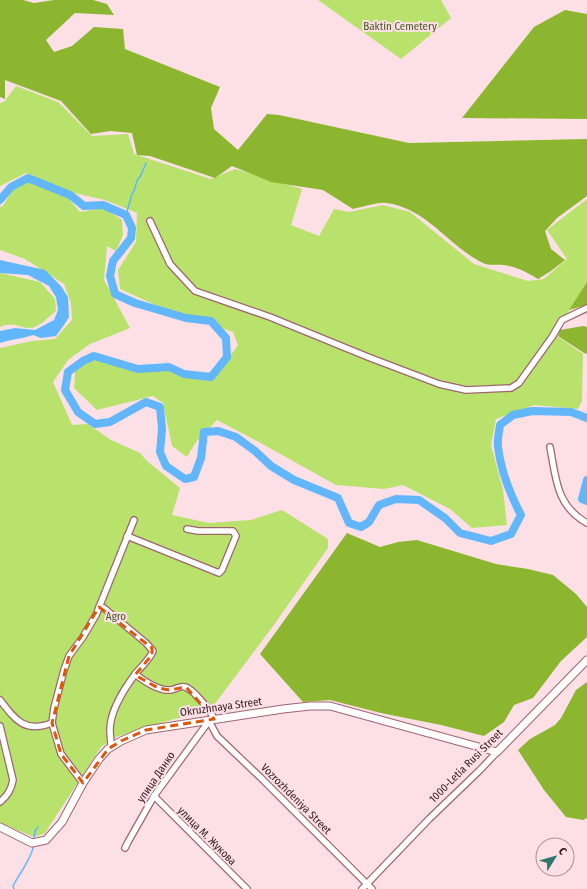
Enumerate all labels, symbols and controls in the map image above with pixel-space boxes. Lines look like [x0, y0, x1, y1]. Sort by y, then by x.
park label: Baktin Cemetery [363, 20, 437, 33]
park label: Agro [106, 610, 126, 623]
street label: Okruzhnaya Street [179, 695, 263, 719]
street label: 1000-Letia Rusi Street [426, 726, 506, 806]
street label: улица Данко [134, 749, 178, 805]
street label: Vozrozhdeniya Street [258, 761, 334, 837]
street label: улица М. Жукова [175, 804, 239, 868]
north arrow [535, 837, 575, 877]
text: С [556, 845, 570, 858]

